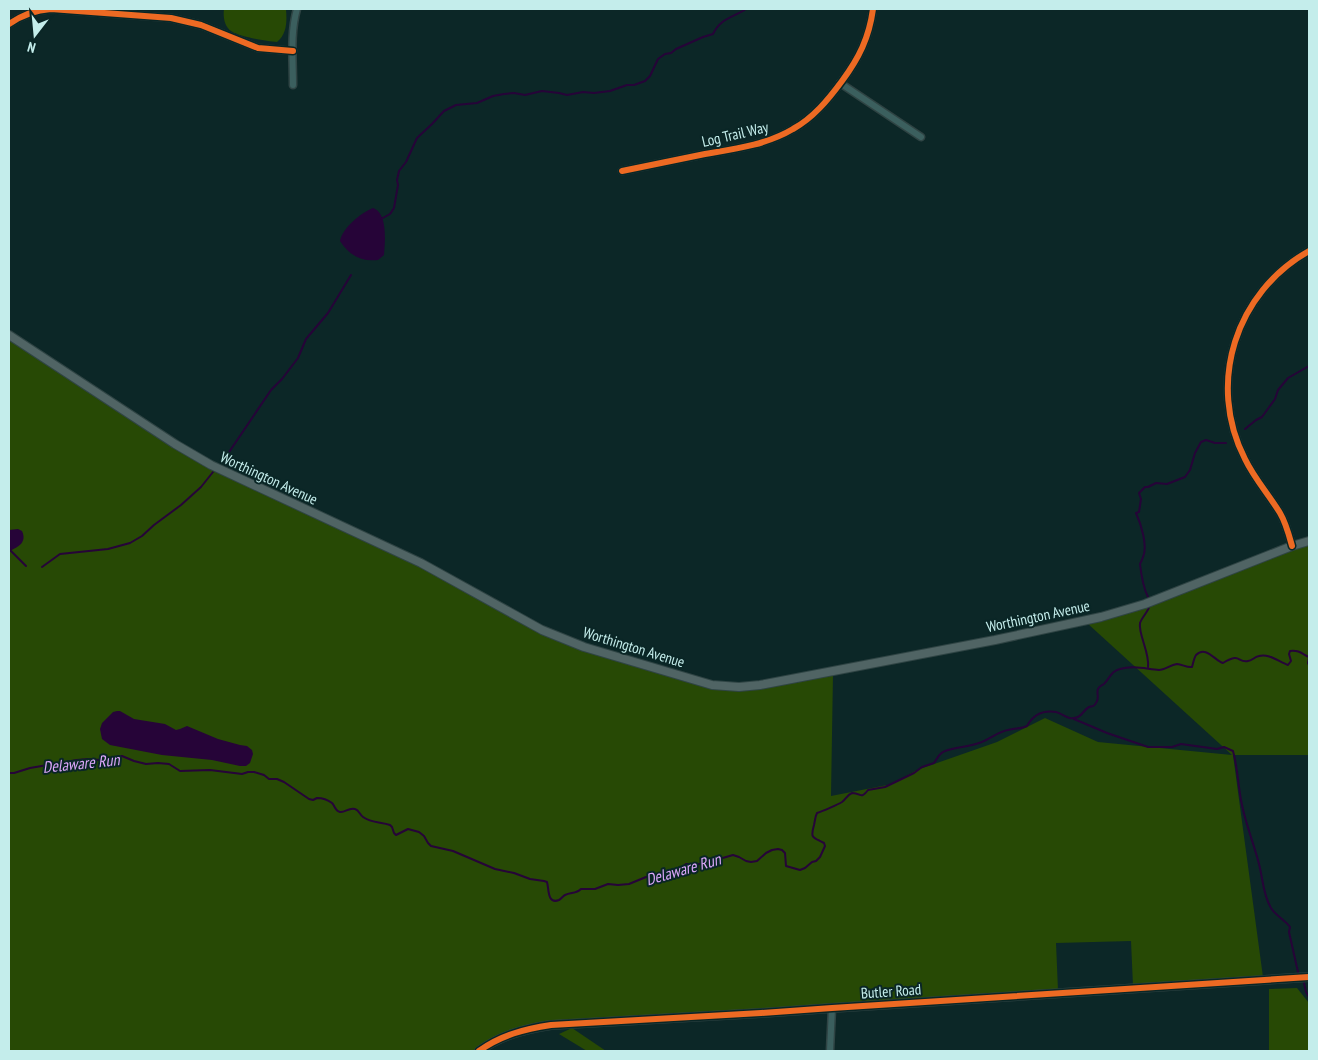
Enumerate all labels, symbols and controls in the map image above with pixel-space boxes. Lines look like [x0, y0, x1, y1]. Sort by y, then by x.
north arrow [10, 10, 60, 60]
text: N [25, 38, 38, 57]
street label: Log Trail Way [700, 117, 770, 151]
street label: Worthington Avenue [217, 447, 321, 509]
street label: Worthington Avenue [985, 596, 1091, 636]
street label: Worthington Avenue [581, 623, 687, 671]
water label: Delaware Run [42, 749, 121, 777]
water label: Delaware Run [643, 849, 724, 889]
street label: Butler Road [860, 979, 922, 1003]

